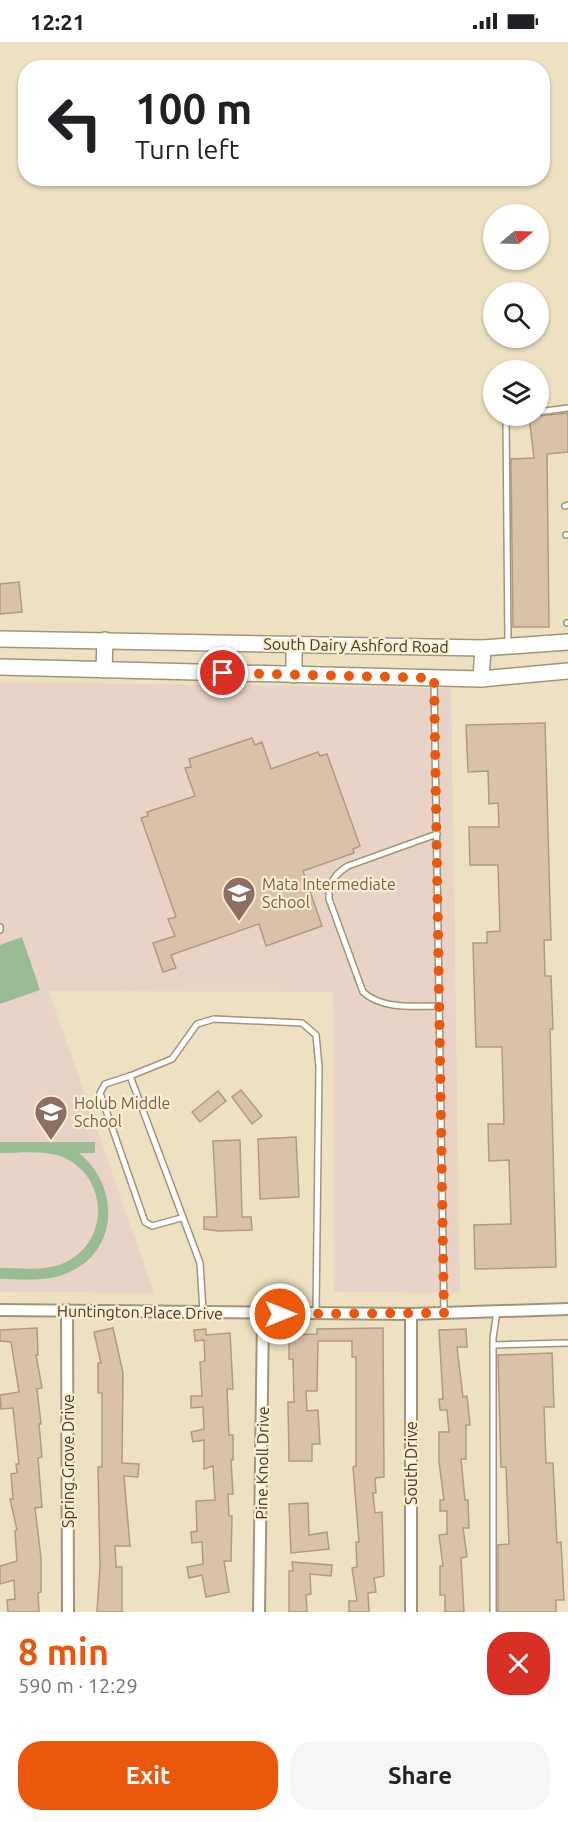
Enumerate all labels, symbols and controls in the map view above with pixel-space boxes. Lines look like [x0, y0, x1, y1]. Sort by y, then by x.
text: 12:21 [30, 9, 85, 34]
icon: left [36, 84, 114, 162]
text: 100 m [135, 85, 252, 132]
text: Turn left [135, 134, 239, 164]
north arrow [483, 204, 549, 270]
map controls [483, 204, 549, 426]
button: search [483, 282, 549, 348]
button: layers [483, 360, 549, 426]
street label: South Dairy Ashford Road [263, 634, 449, 656]
pin [197, 647, 248, 698]
icon: arrive [206, 656, 239, 689]
school or university icon: Mata Intermediate School [221, 875, 257, 922]
place label: Mata Intermediate School [262, 875, 396, 911]
school or university icon: Holub Middle School [33, 1094, 69, 1141]
place label: Holub Middle School [74, 1094, 170, 1130]
position arrow [248, 1282, 312, 1346]
street label: Huntington Place Drive [57, 1302, 223, 1322]
street label: Spring Grove Drive [59, 1394, 77, 1528]
street label: Pine Knoll Drive [252, 1406, 272, 1520]
street label: South Drive [402, 1421, 420, 1505]
text: 8 min [18, 1631, 109, 1672]
button: close [487, 1632, 550, 1695]
text: 590 m · 12:29 [18, 1674, 138, 1697]
button: Exit [18, 1741, 278, 1810]
button: Share [290, 1741, 550, 1810]

